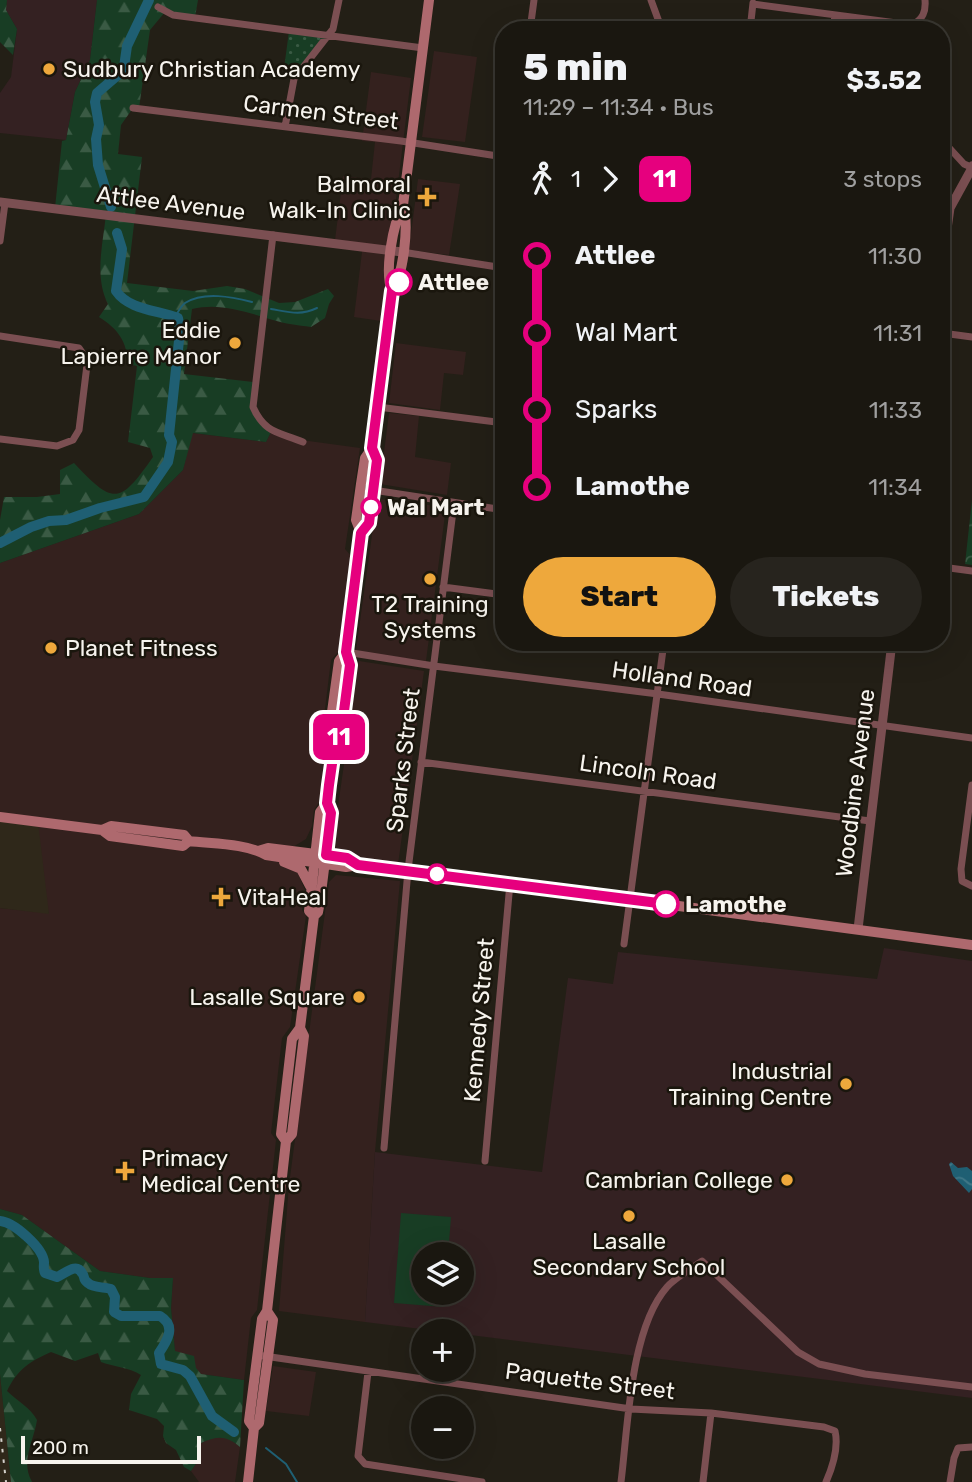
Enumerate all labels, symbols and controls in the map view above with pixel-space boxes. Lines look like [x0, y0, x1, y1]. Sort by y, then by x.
text: 5 min [523, 44, 628, 90]
place label: Sudbury Christian Academy [63, 55, 361, 83]
marker: Sudbury Christian Academy [41, 61, 57, 77]
text: $3.52 [846, 65, 922, 96]
street label: Carmen Street [242, 89, 400, 135]
text: 11:29 – 11:34 · Bus [523, 93, 714, 121]
icon: walk [523, 160, 561, 198]
icon: forward [591, 160, 629, 198]
text: 1 [571, 165, 581, 193]
text: 11 [653, 165, 677, 193]
text: 3 stops [843, 165, 922, 193]
place label: Balmoral Walk-In Clinic [268, 170, 411, 224]
street label: Attlee Avenue [95, 180, 247, 226]
marker: Balmoral Walk-In Clinic [417, 187, 437, 207]
text: Attlee [575, 240, 655, 271]
text: 11:30 [868, 242, 922, 270]
place label: Attlee [418, 268, 489, 296]
marker: Attlee [386, 269, 412, 295]
place label: Eddie Lapierre Manor [61, 316, 221, 370]
text: Wal Mart [575, 317, 677, 348]
text: 11:31 [873, 319, 922, 347]
marker: Eddie Lapierre Manor [227, 335, 243, 351]
text: Sparks [575, 394, 657, 425]
text: 11:33 [869, 396, 922, 424]
text: Lamothe [575, 471, 690, 502]
text: 11:34 [868, 473, 922, 501]
place label: Wal Mart [387, 493, 485, 521]
marker: Wal Mart [361, 497, 381, 517]
button: Start [523, 557, 716, 637]
button: Tickets [730, 557, 922, 637]
marker: T2 Training Systems [422, 571, 438, 587]
place label: T2 Training Systems [371, 590, 489, 644]
place label: Planet Fitness [65, 634, 218, 662]
marker: Planet Fitness [43, 640, 59, 656]
street label: Holland Road [610, 655, 754, 703]
street label: Sparks Street [380, 686, 426, 834]
street label: Woodbine Avenue [830, 687, 880, 879]
line badge: 11 [308, 714, 370, 760]
text: 11 [327, 723, 351, 751]
street label: Lincoln Road [578, 749, 718, 795]
unlabelled marker [427, 864, 447, 884]
place label: VitaHeal [237, 883, 327, 911]
marker: VitaHeal [211, 887, 231, 907]
place label: Lamothe [685, 890, 787, 918]
marker: Lamothe [653, 891, 679, 917]
street label: Kennedy Street [458, 937, 500, 1103]
place label: Lasalle Square [189, 983, 345, 1011]
marker: Lasalle Square [351, 989, 367, 1005]
place label: Industrial Training Centre [669, 1057, 832, 1111]
marker: Industrial Training Centre [838, 1076, 854, 1092]
place label: Primacy Medical Centre [141, 1144, 300, 1198]
marker: Primacy Medical Centre [115, 1161, 135, 1181]
place label: Cambrian College [585, 1166, 773, 1194]
marker: Cambrian College [779, 1172, 795, 1188]
marker: Lasalle Secondary School [621, 1208, 637, 1224]
place label: Lasalle Secondary School [533, 1227, 725, 1281]
map controls [411, 1242, 474, 1459]
button: layers [411, 1242, 474, 1305]
button: + [411, 1319, 474, 1382]
street label: Paquette Street [504, 1357, 676, 1405]
button: − [411, 1396, 474, 1459]
scale bar [21, 1433, 201, 1465]
text: 200 m [32, 1436, 89, 1459]

